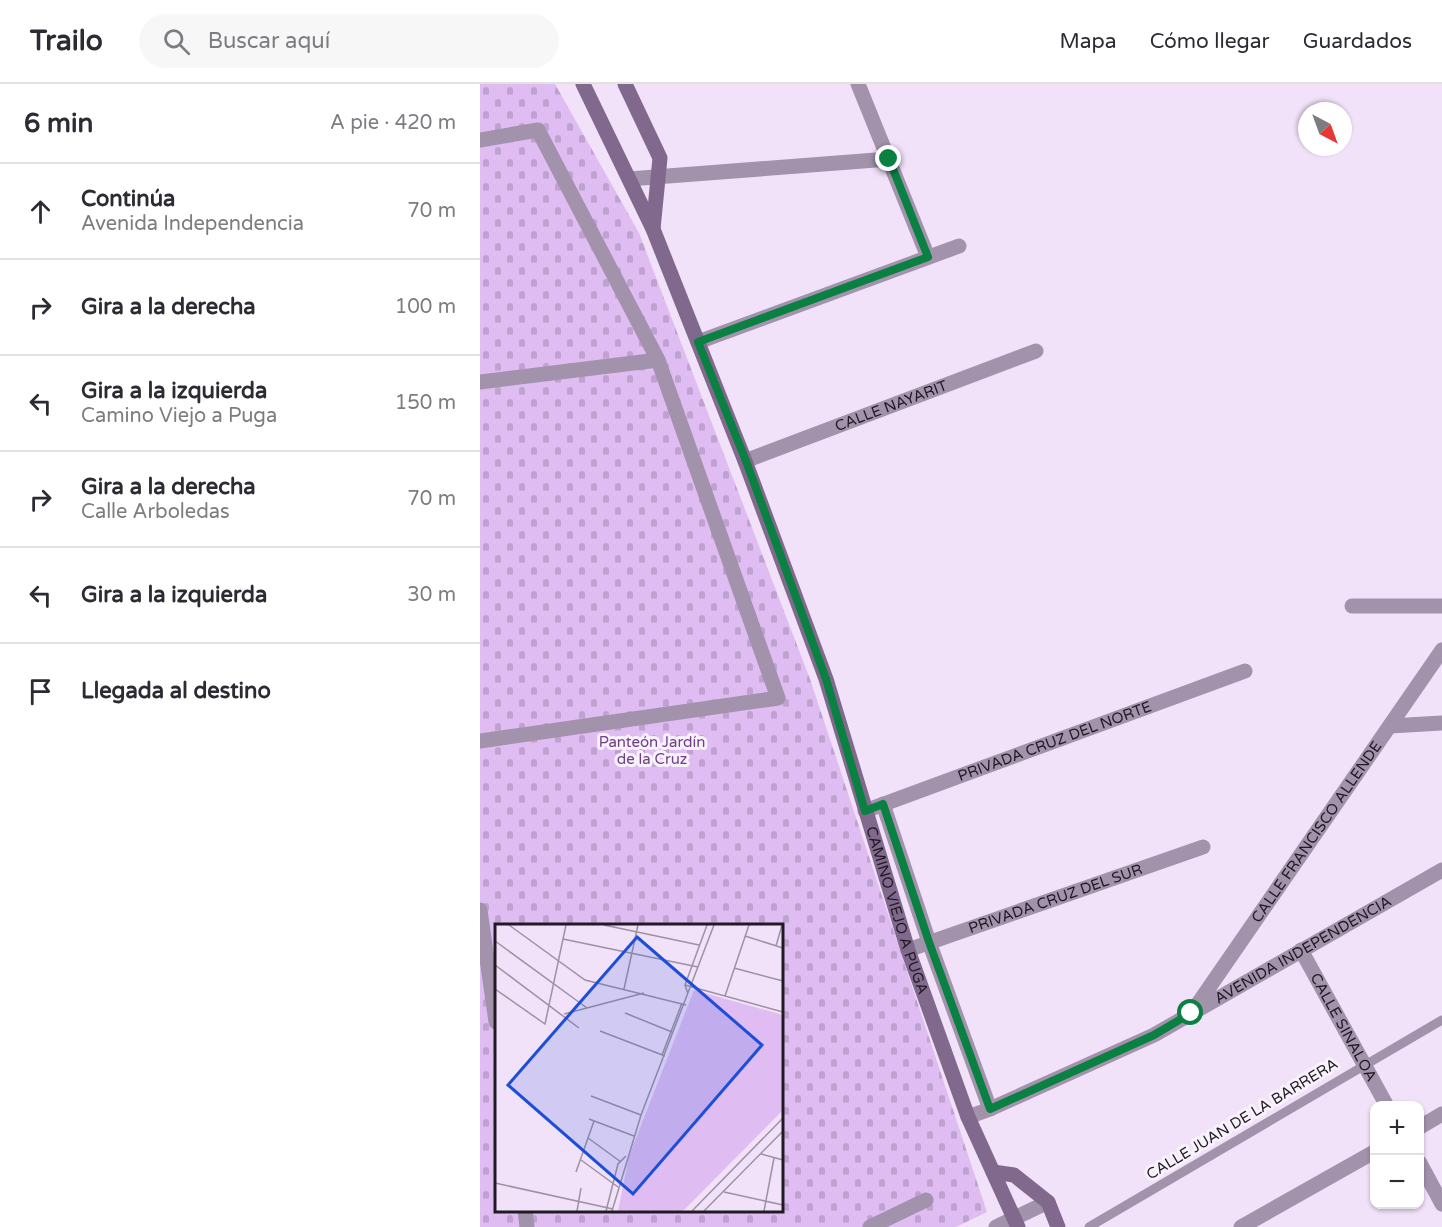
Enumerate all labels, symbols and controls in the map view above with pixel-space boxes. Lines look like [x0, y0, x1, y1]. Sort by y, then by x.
search box [139, 14, 559, 68]
text: Trailo [30, 24, 103, 58]
icon: search [160, 25, 193, 58]
text: Buscar aquí [208, 28, 330, 54]
text: Mapa [1059, 29, 1117, 54]
text: Cómo llegar [1150, 29, 1270, 54]
text: Guardados [1303, 29, 1412, 54]
north arrow [1298, 102, 1352, 156]
text: 6 min [24, 108, 93, 139]
text: A pie · 420 m [330, 111, 456, 135]
route end [875, 145, 901, 171]
text: Continúa [81, 186, 175, 212]
icon: ahead [24, 195, 57, 228]
text: 70 m [407, 199, 456, 223]
text: Avenida Independencia [81, 212, 304, 236]
icon: right [24, 291, 57, 324]
text: Gira a la derecha [81, 294, 256, 320]
text: 100 m [395, 295, 456, 319]
street label: CALLE NAYARIT [832, 376, 950, 435]
text: Gira a la izquierda [81, 378, 267, 404]
icon: left [24, 387, 57, 420]
text: 150 m [395, 391, 456, 415]
text: Camino Viejo a Puga [81, 404, 277, 428]
text: Gira a la derecha [81, 474, 256, 500]
icon: right [24, 483, 57, 516]
text: 70 m [407, 487, 456, 511]
text: Calle Arboledas [81, 500, 230, 524]
icon: left [24, 579, 57, 612]
text: Gira a la izquierda [81, 582, 267, 608]
text: 30 m [407, 583, 456, 607]
icon: arrive [24, 675, 57, 708]
text: Llegada al destino [81, 678, 271, 704]
street label: PRIVADA CRUZ DEL NORTE [955, 697, 1154, 785]
park label: Panteón Jardín de la Cruz [599, 733, 705, 768]
street label: CALLE FRANCISCO ALLENDE [1248, 738, 1385, 926]
street label: CAMINO VIEJO A PUGA [862, 824, 932, 997]
street label: PRIVADA CRUZ DEL SUR [966, 860, 1145, 937]
street label: AVENIDA INDEPENDENCIA [1211, 892, 1395, 1007]
inset map [495, 924, 783, 1212]
street label: CALLE SINALOA [1306, 970, 1381, 1084]
route start [1177, 999, 1203, 1025]
street label: CALLE JUAN DE LA BARRERA [1143, 1055, 1341, 1183]
map controls [1370, 1101, 1424, 1209]
button: + [1370, 1101, 1424, 1155]
button: − [1370, 1155, 1424, 1209]

